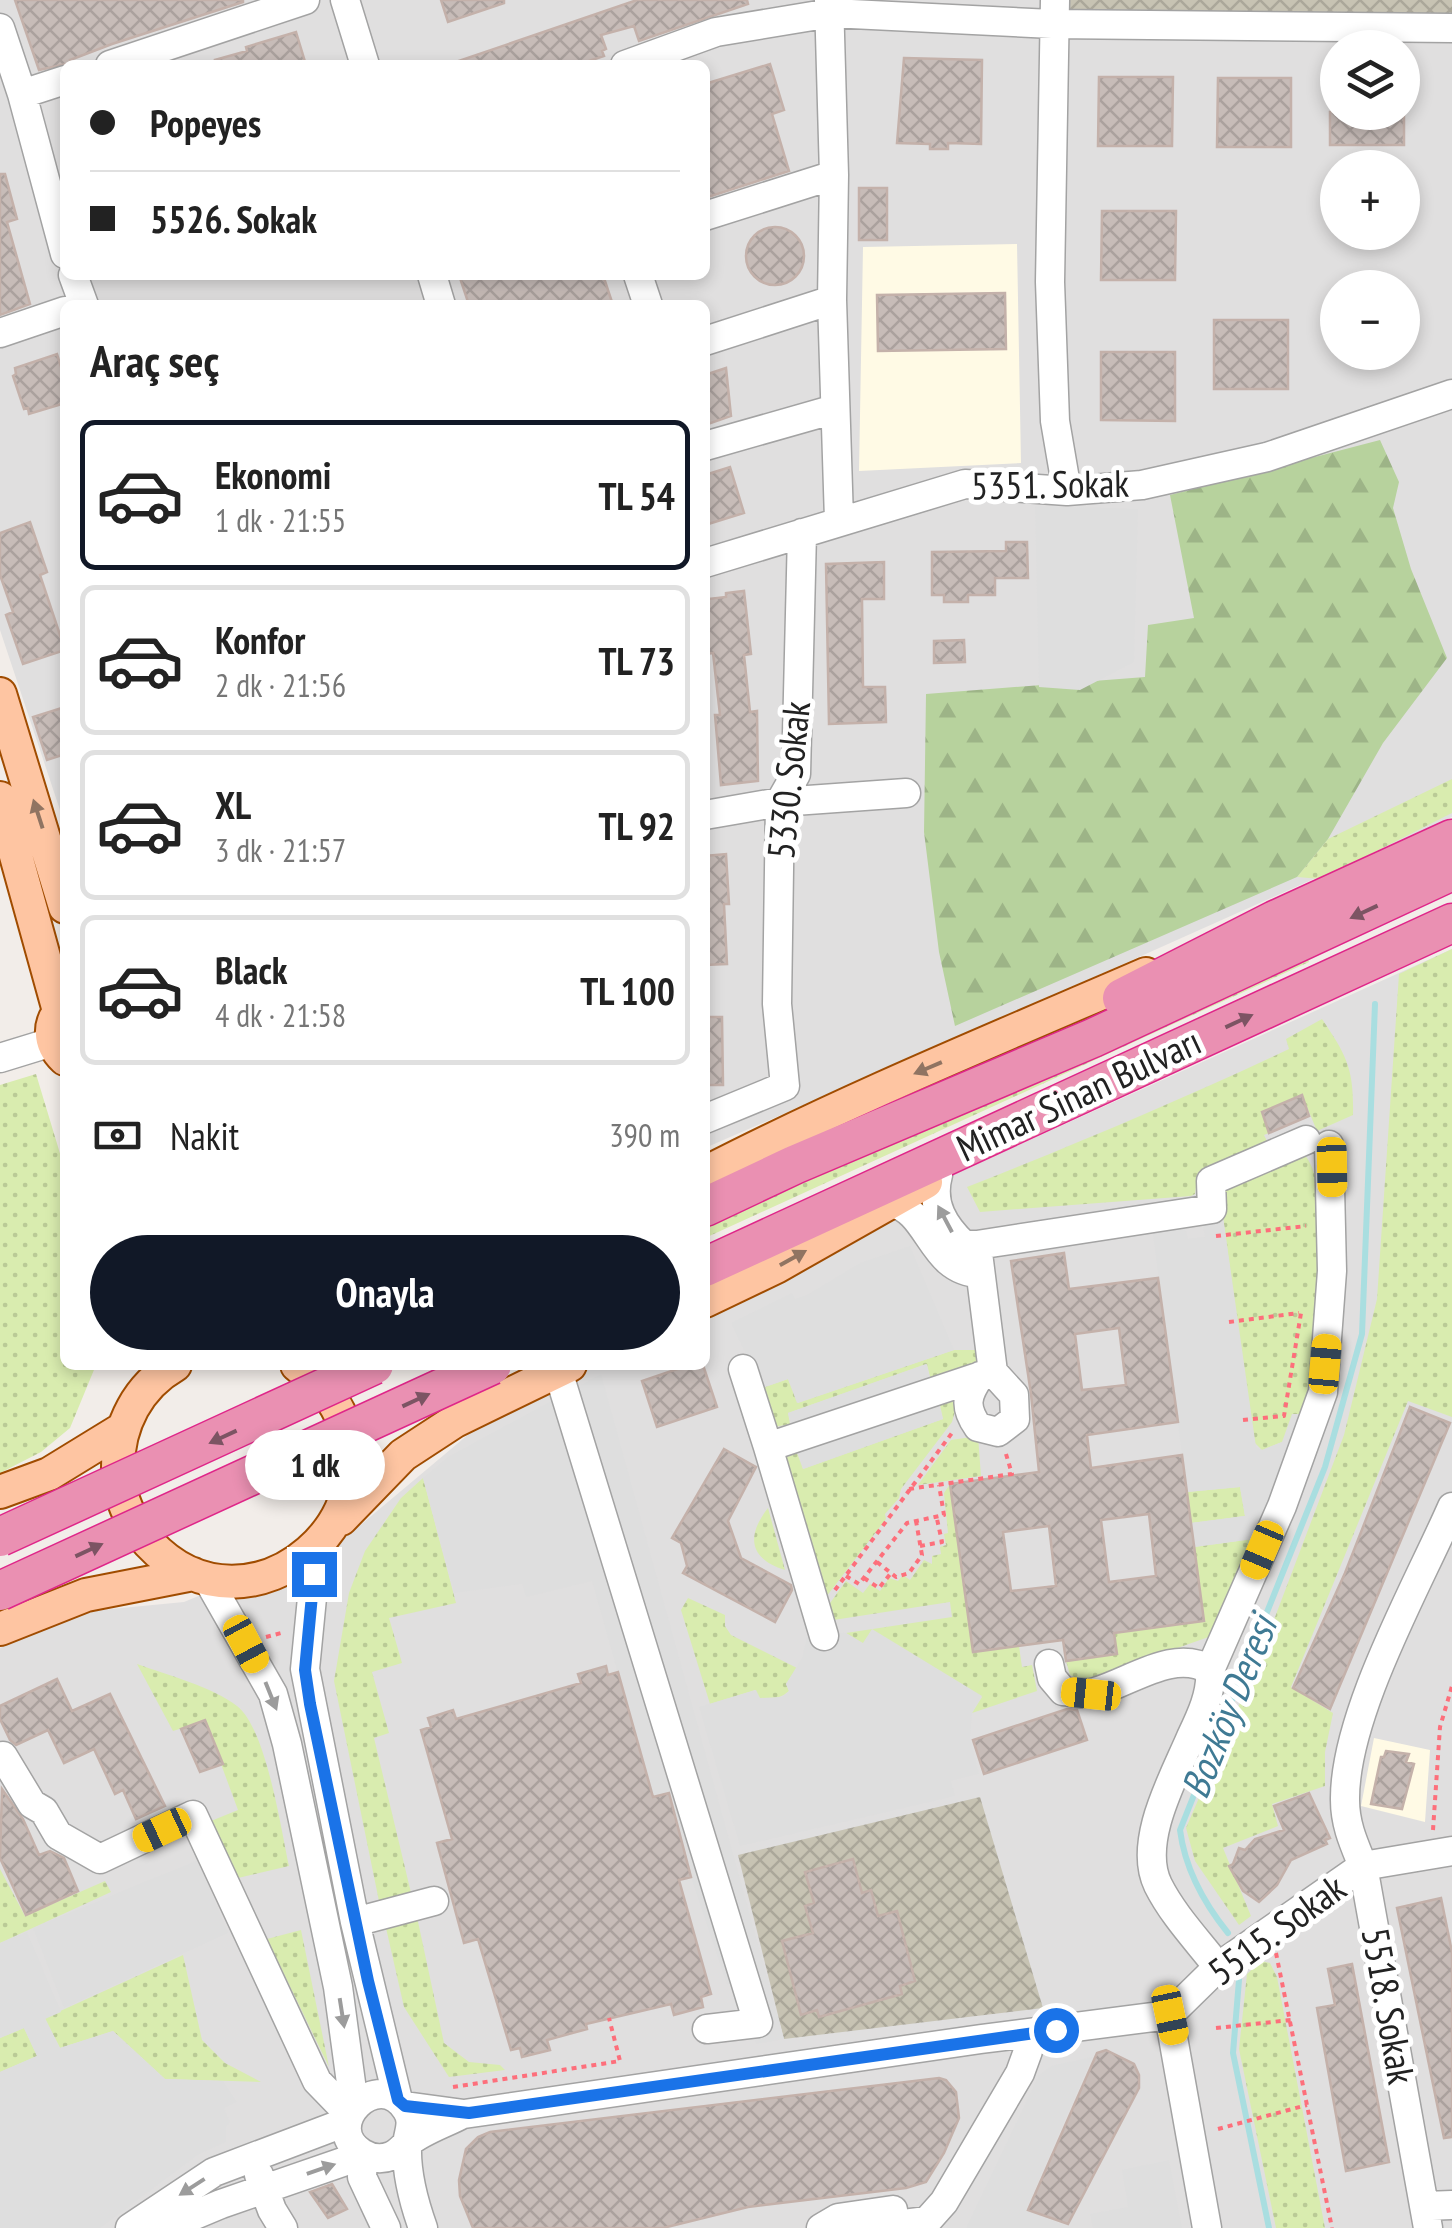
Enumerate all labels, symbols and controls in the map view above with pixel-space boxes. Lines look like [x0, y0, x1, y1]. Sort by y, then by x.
map controls [1320, 30, 1420, 370]
button: layers [1320, 30, 1420, 130]
text: Popeyes [150, 98, 261, 147]
button: + [1320, 150, 1420, 250]
text: 5526. Sokak [150, 194, 317, 243]
button: − [1320, 270, 1420, 370]
text: Araç seç [90, 331, 219, 389]
icon: car [95, 450, 185, 540]
text: Ekonomi [215, 450, 331, 499]
street label: 5351. Sokak [971, 458, 1130, 509]
text: TL 54 [598, 471, 675, 520]
text: 1 dk · 21:55 [215, 499, 346, 541]
icon: car [95, 615, 185, 705]
text: Konfor [215, 615, 305, 664]
text: TL 73 [598, 636, 675, 685]
text: 2 dk · 21:56 [215, 664, 346, 706]
street label: 5330. Sokak [755, 698, 820, 861]
icon: car [95, 780, 185, 870]
text: XL [215, 780, 251, 829]
one-way arrow [30, 798, 45, 828]
text: TL 92 [598, 801, 675, 850]
text: 3 dk · 21:57 [215, 829, 346, 871]
one-way arrow [1349, 904, 1378, 920]
icon: car [95, 945, 185, 1035]
text: Black [215, 945, 288, 994]
text: TL 100 [580, 966, 675, 1015]
text: 4 dk · 21:58 [215, 994, 346, 1036]
one-way arrow [1225, 1012, 1254, 1029]
street label: Mimar Sinan Bulvarı [948, 1016, 1208, 1172]
one-way arrow [913, 1060, 942, 1076]
icon: cash [90, 1108, 145, 1163]
text: Nakit [170, 1111, 239, 1160]
text: 390 m [609, 1114, 680, 1156]
car [1316, 1137, 1348, 1197]
one-way arrow [937, 1204, 954, 1233]
button: Onayla [90, 1235, 680, 1350]
one-way arrow [778, 1249, 807, 1266]
car [1307, 1333, 1343, 1395]
one-way arrow [401, 1392, 431, 1408]
one-way arrow [208, 1429, 237, 1445]
callout: 1 dk [244, 1429, 384, 1499]
text: 1 dk [290, 1444, 340, 1486]
car [1236, 1517, 1288, 1583]
one-way arrow [74, 1542, 104, 1558]
route end [292, 1552, 337, 1597]
water label: Bozköy Deresi [1168, 1603, 1290, 1805]
car [219, 1610, 273, 1678]
car [1060, 1676, 1122, 1712]
one-way arrow [264, 1681, 280, 1711]
car [128, 1804, 196, 1856]
street label: 5515. Sokak [1198, 1862, 1355, 1995]
street label: 5518. Sokak [1352, 1924, 1427, 2088]
car [1149, 1983, 1191, 2047]
one-way arrow [335, 1997, 350, 2029]
route start [1034, 2008, 1079, 2053]
one-way arrow [306, 2161, 336, 2176]
one-way arrow [178, 2177, 206, 2195]

